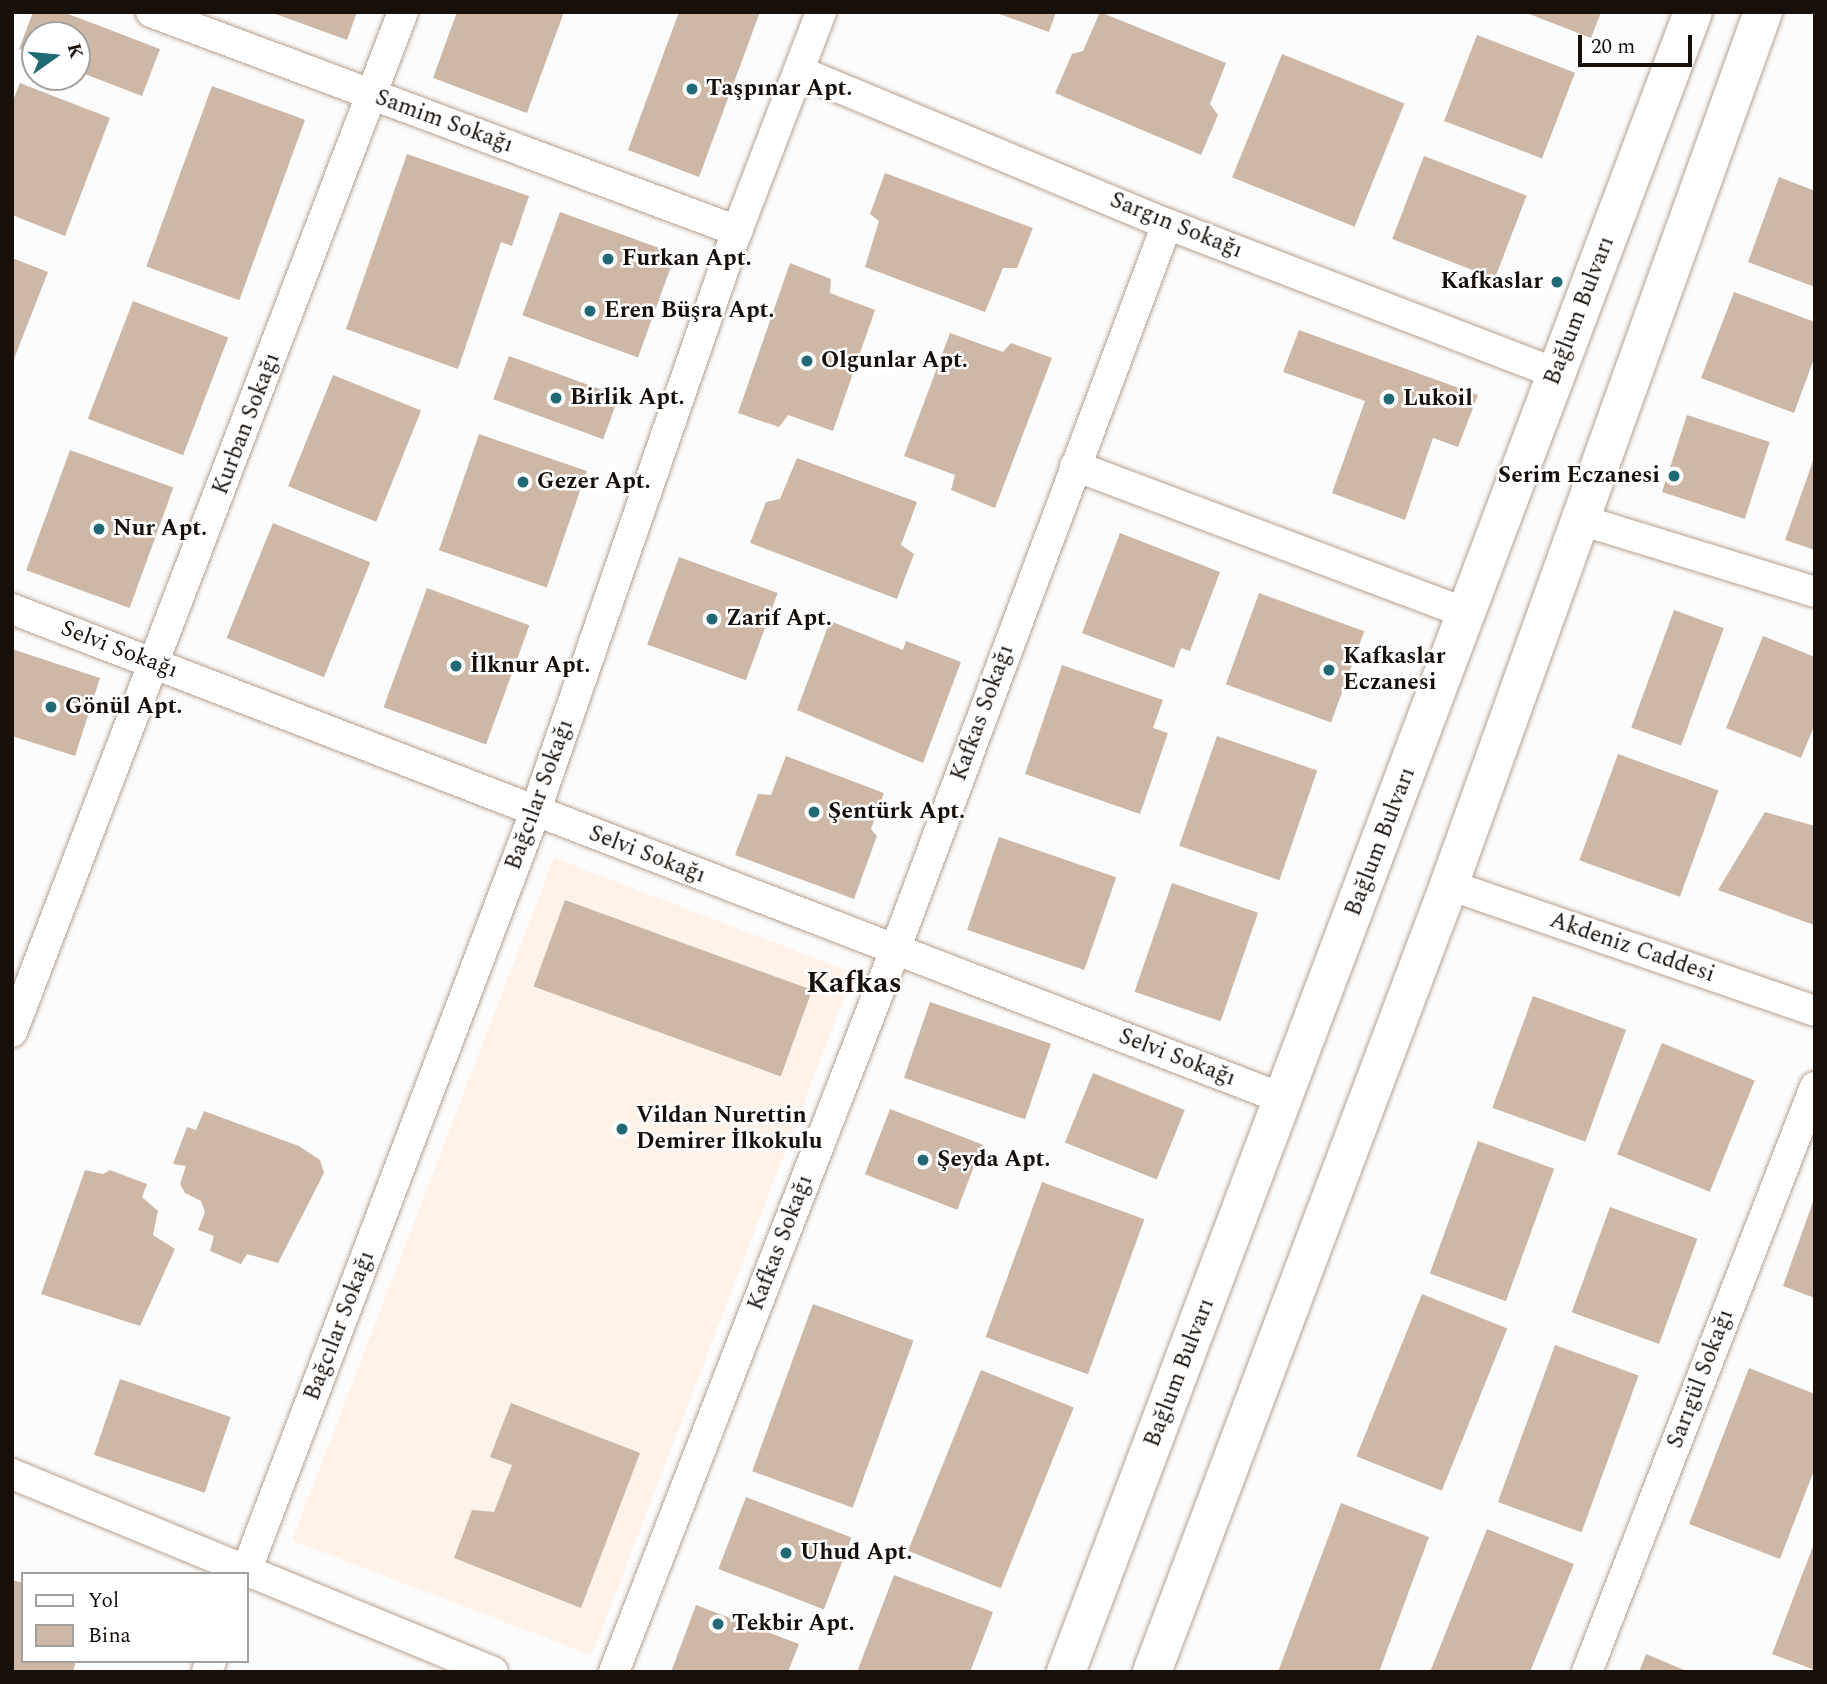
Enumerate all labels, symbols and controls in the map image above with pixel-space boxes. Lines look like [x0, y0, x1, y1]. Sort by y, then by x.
north arrow [21, 21, 91, 91]
scale bar [1582, 21, 1696, 65]
text: 20 m [1591, 31, 1635, 63]
text: K [59, 40, 91, 62]
place label: Taşpınar Apt. [706, 75, 852, 103]
marker: Taşpınar Apt. [684, 81, 700, 97]
street label: Samim Sokağı [371, 84, 517, 160]
street label: Sargın Sokağı [1106, 187, 1246, 265]
street label: Bağlum Bulvarı [1539, 233, 1621, 389]
place label: Furkan Apt. [622, 245, 752, 273]
marker: Furkan Apt. [600, 251, 616, 267]
place label: Kafkaslar [1441, 268, 1543, 296]
marker: Kafkaslar [1549, 274, 1565, 290]
place label: Eren Büşra Apt. [604, 297, 774, 325]
marker: Eren Büşra Apt. [582, 303, 598, 319]
place label: Olgunlar Apt. [821, 347, 968, 375]
street label: Kurban Sokağı [207, 349, 287, 499]
marker: Olgunlar Apt. [799, 353, 815, 369]
place label: Birlik Apt. [570, 384, 685, 412]
place label: Lukoil [1403, 385, 1473, 413]
marker: Birlik Apt. [548, 390, 564, 406]
marker: Lukoil [1381, 391, 1397, 407]
place label: Serim Eczanesi [1498, 462, 1660, 490]
place label: Gezer Apt. [537, 468, 651, 496]
marker: Serim Eczanesi [1666, 468, 1682, 484]
marker: Gezer Apt. [515, 474, 531, 490]
place label: Nur Apt. [113, 515, 207, 543]
marker: Nur Apt. [91, 521, 107, 537]
place label: Zarif Apt. [726, 605, 832, 633]
marker: Zarif Apt. [704, 611, 720, 627]
street label: Selvi Sokağı [57, 615, 181, 685]
street label: Kafkas Sokağı [946, 641, 1020, 785]
place label: Kafkaslar Eczanesi [1343, 643, 1445, 697]
place label: İlknur Apt. [470, 652, 590, 680]
marker: İlknur Apt. [448, 658, 464, 674]
marker: Kafkaslar Eczanesi [1321, 662, 1337, 678]
place label: Gönül Apt. [65, 693, 183, 721]
marker: Gönül Apt. [43, 699, 59, 715]
street label: Bağcılar Sokağı [500, 716, 580, 874]
street label: Bağlum Bulvarı [1340, 764, 1422, 920]
place label: Şentürk Apt. [828, 798, 965, 826]
marker: Şentürk Apt. [806, 804, 822, 820]
street label: Selvi Sokağı [585, 820, 709, 890]
street label: Akdeniz Caddesi [1546, 907, 1718, 989]
district label: Kafkas [806, 965, 902, 1001]
street label: Selvi Sokağı [1115, 1023, 1239, 1093]
place label: Vildan Nurettin Demirer İlkokulu [636, 1102, 822, 1156]
marker: Vildan Nurettin Demirer İlkokulu [614, 1121, 630, 1137]
place label: Şeyda Apt. [937, 1146, 1051, 1174]
marker: Şeyda Apt. [915, 1152, 931, 1168]
street label: Kafkas Sokağı [743, 1171, 819, 1315]
street label: Bağcılar Sokağı [299, 1247, 381, 1405]
street label: Bağlum Bulvarı [1139, 1295, 1221, 1451]
street label: Sarıgül Sokağı [1662, 1306, 1740, 1452]
place label: Uhud Apt. [800, 1539, 912, 1567]
marker: Uhud Apt. [778, 1545, 794, 1561]
legend [21, 1572, 248, 1663]
text: Yol [88, 1585, 119, 1617]
place label: Tekbir Apt. [732, 1610, 855, 1638]
marker: Tekbir Apt. [710, 1616, 726, 1632]
text: Bina [88, 1620, 131, 1652]

